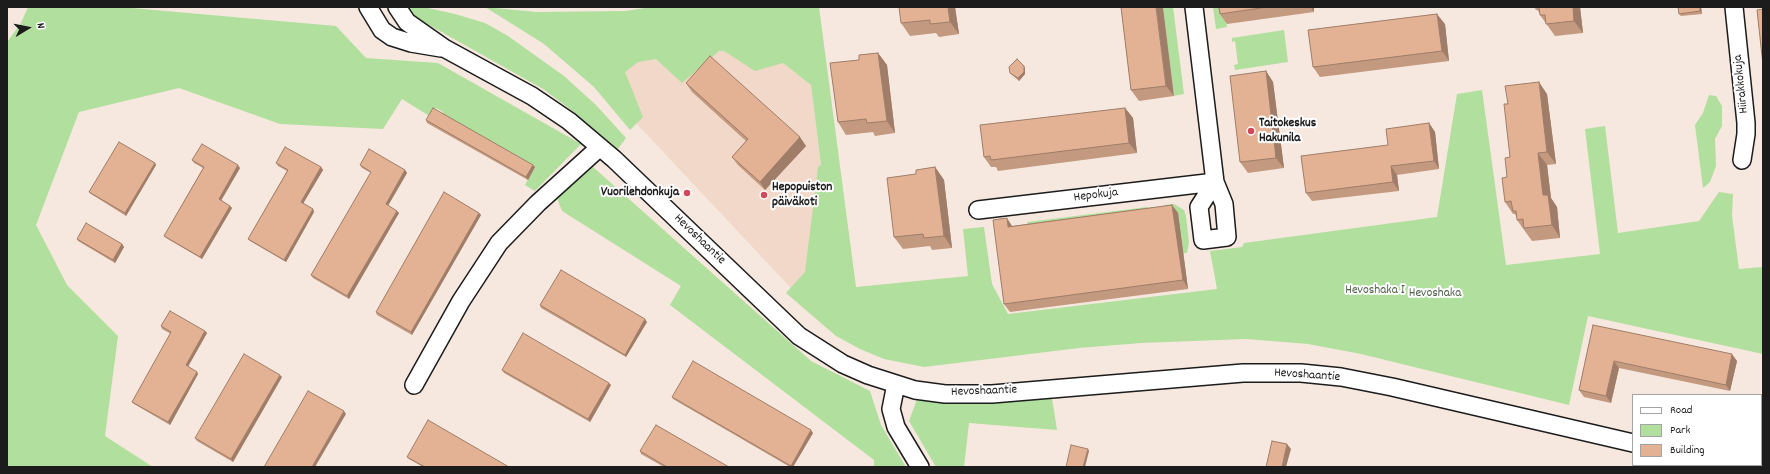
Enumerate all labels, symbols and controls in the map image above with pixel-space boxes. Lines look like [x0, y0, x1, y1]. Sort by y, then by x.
north arrow [8, 8, 48, 48]
text: N [31, 22, 48, 30]
street label: Hiirakkokuja [1731, 54, 1753, 114]
place label: Taitokeskus Hakunila [1259, 116, 1316, 147]
marker: Taitokeskus Hakunila [1246, 126, 1256, 136]
place label: Hepopuiston päiväkoti [772, 180, 832, 211]
place label: Vuorilehdonkuja [601, 185, 679, 201]
street label: Hepokuja [1073, 186, 1119, 206]
marker: Vuorilehdonkuja [682, 188, 692, 198]
marker: Hepopuiston päiväkoti [759, 190, 769, 200]
street label: Hevoshaantie [670, 211, 728, 269]
park label: Hevoshaka I [1345, 283, 1405, 299]
park label: Hevoshaka [1409, 286, 1461, 302]
street label: Hevoshaantie [1273, 366, 1341, 386]
street label: Hevoshaantie [951, 383, 1017, 401]
legend [1632, 394, 1762, 466]
text: Road [1670, 402, 1692, 419]
text: Park [1670, 422, 1690, 439]
text: Building [1670, 442, 1705, 459]

